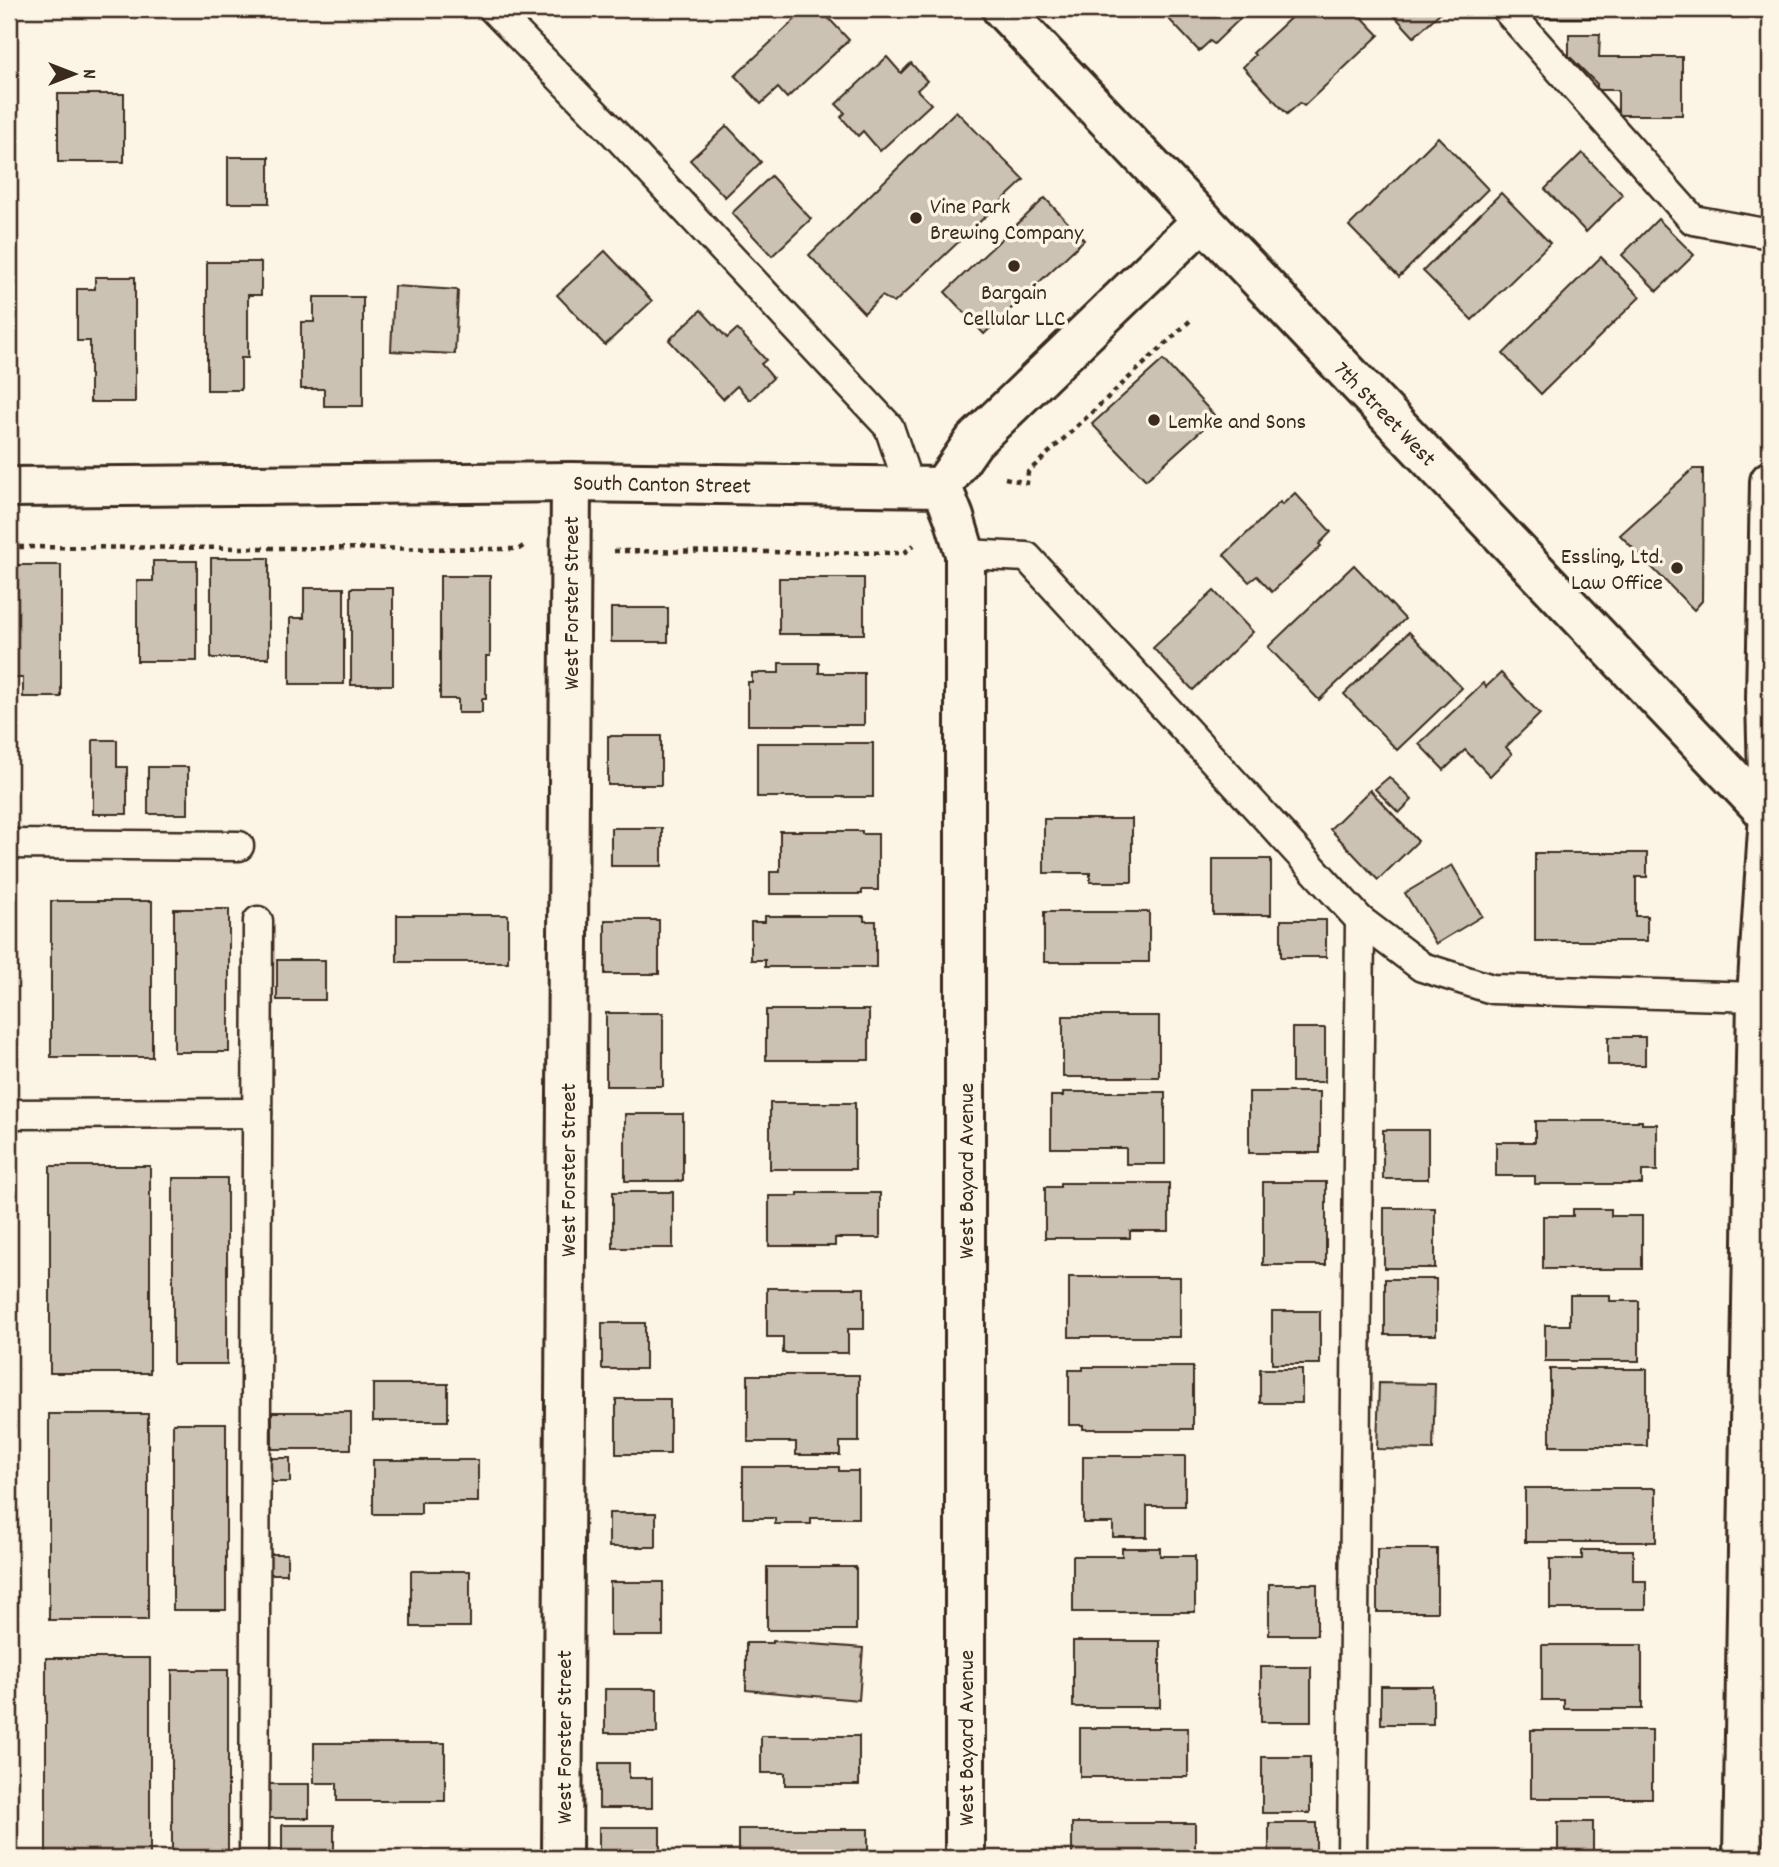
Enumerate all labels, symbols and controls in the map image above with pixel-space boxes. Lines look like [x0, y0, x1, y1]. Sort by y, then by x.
north arrow [38, 38, 108, 108]
text: N [74, 69, 101, 79]
place label: Vine Park Brewing Company [930, 192, 1084, 251]
marker: Vine Park Brewing Company [908, 210, 924, 226]
marker: Bargain Cellular LLC [1006, 258, 1022, 274]
place label: Bargain Cellular LLC [963, 278, 1065, 337]
street label: 7th Street West [1324, 355, 1443, 476]
place label: Lemke and Sons [1168, 407, 1306, 440]
marker: Lemke and Sons [1146, 412, 1162, 428]
street label: South Canton Street [573, 468, 751, 505]
street label: West Forster Street [557, 516, 590, 690]
place label: Essling, Ltd. Law Office [1561, 542, 1663, 601]
marker: Essling, Ltd. Law Office [1669, 560, 1685, 576]
street label: West Forster Street [554, 1083, 587, 1257]
street label: West Bayard Avenue [952, 1083, 985, 1259]
street label: West Forster Street [550, 1650, 583, 1824]
street label: West Bayard Avenue [952, 1650, 985, 1826]

